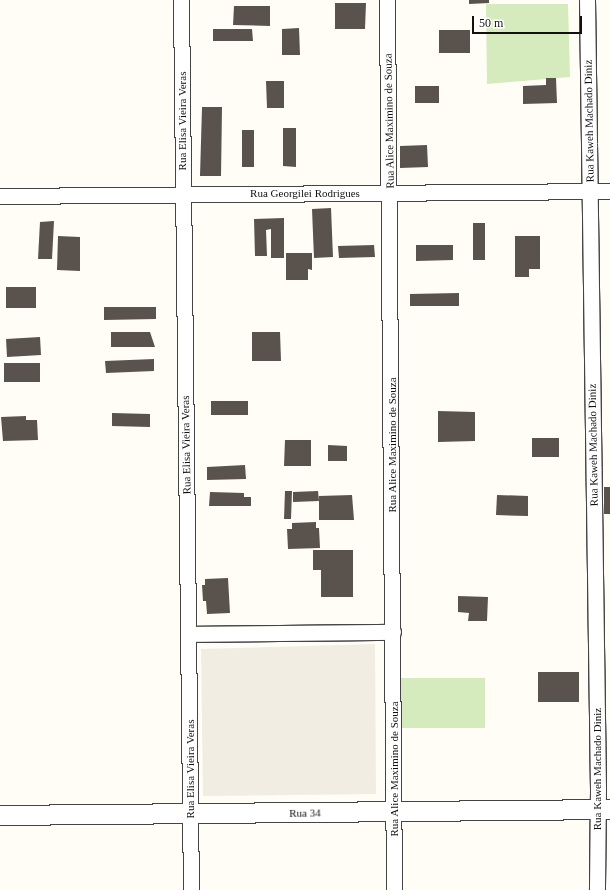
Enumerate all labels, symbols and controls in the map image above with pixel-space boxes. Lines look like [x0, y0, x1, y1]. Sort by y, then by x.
scale bar [474, 8, 584, 34]
text: 50 m [479, 16, 503, 30]
street label: Rua Alice Maximino de Souza [381, 53, 397, 189]
street label: Rua Kaweh Machado Diniz [581, 60, 597, 182]
street label: Rua Elisa Vieira Veras [175, 71, 189, 171]
street label: Rua Georgilei Rodrigues [250, 186, 360, 200]
street label: Rua Alice Maximino de Souza [385, 377, 399, 513]
street label: Rua Kaweh Machado Diniz [585, 384, 601, 506]
street label: Rua Elisa Vieira Veras [179, 395, 193, 495]
street label: Rua Alice Maximino de Souza [387, 701, 401, 837]
street label: Rua Kaweh Machado Diniz [590, 708, 604, 830]
street label: Rua Elisa Vieira Veras [183, 719, 197, 819]
street label: Rua 34 [289, 806, 321, 820]

